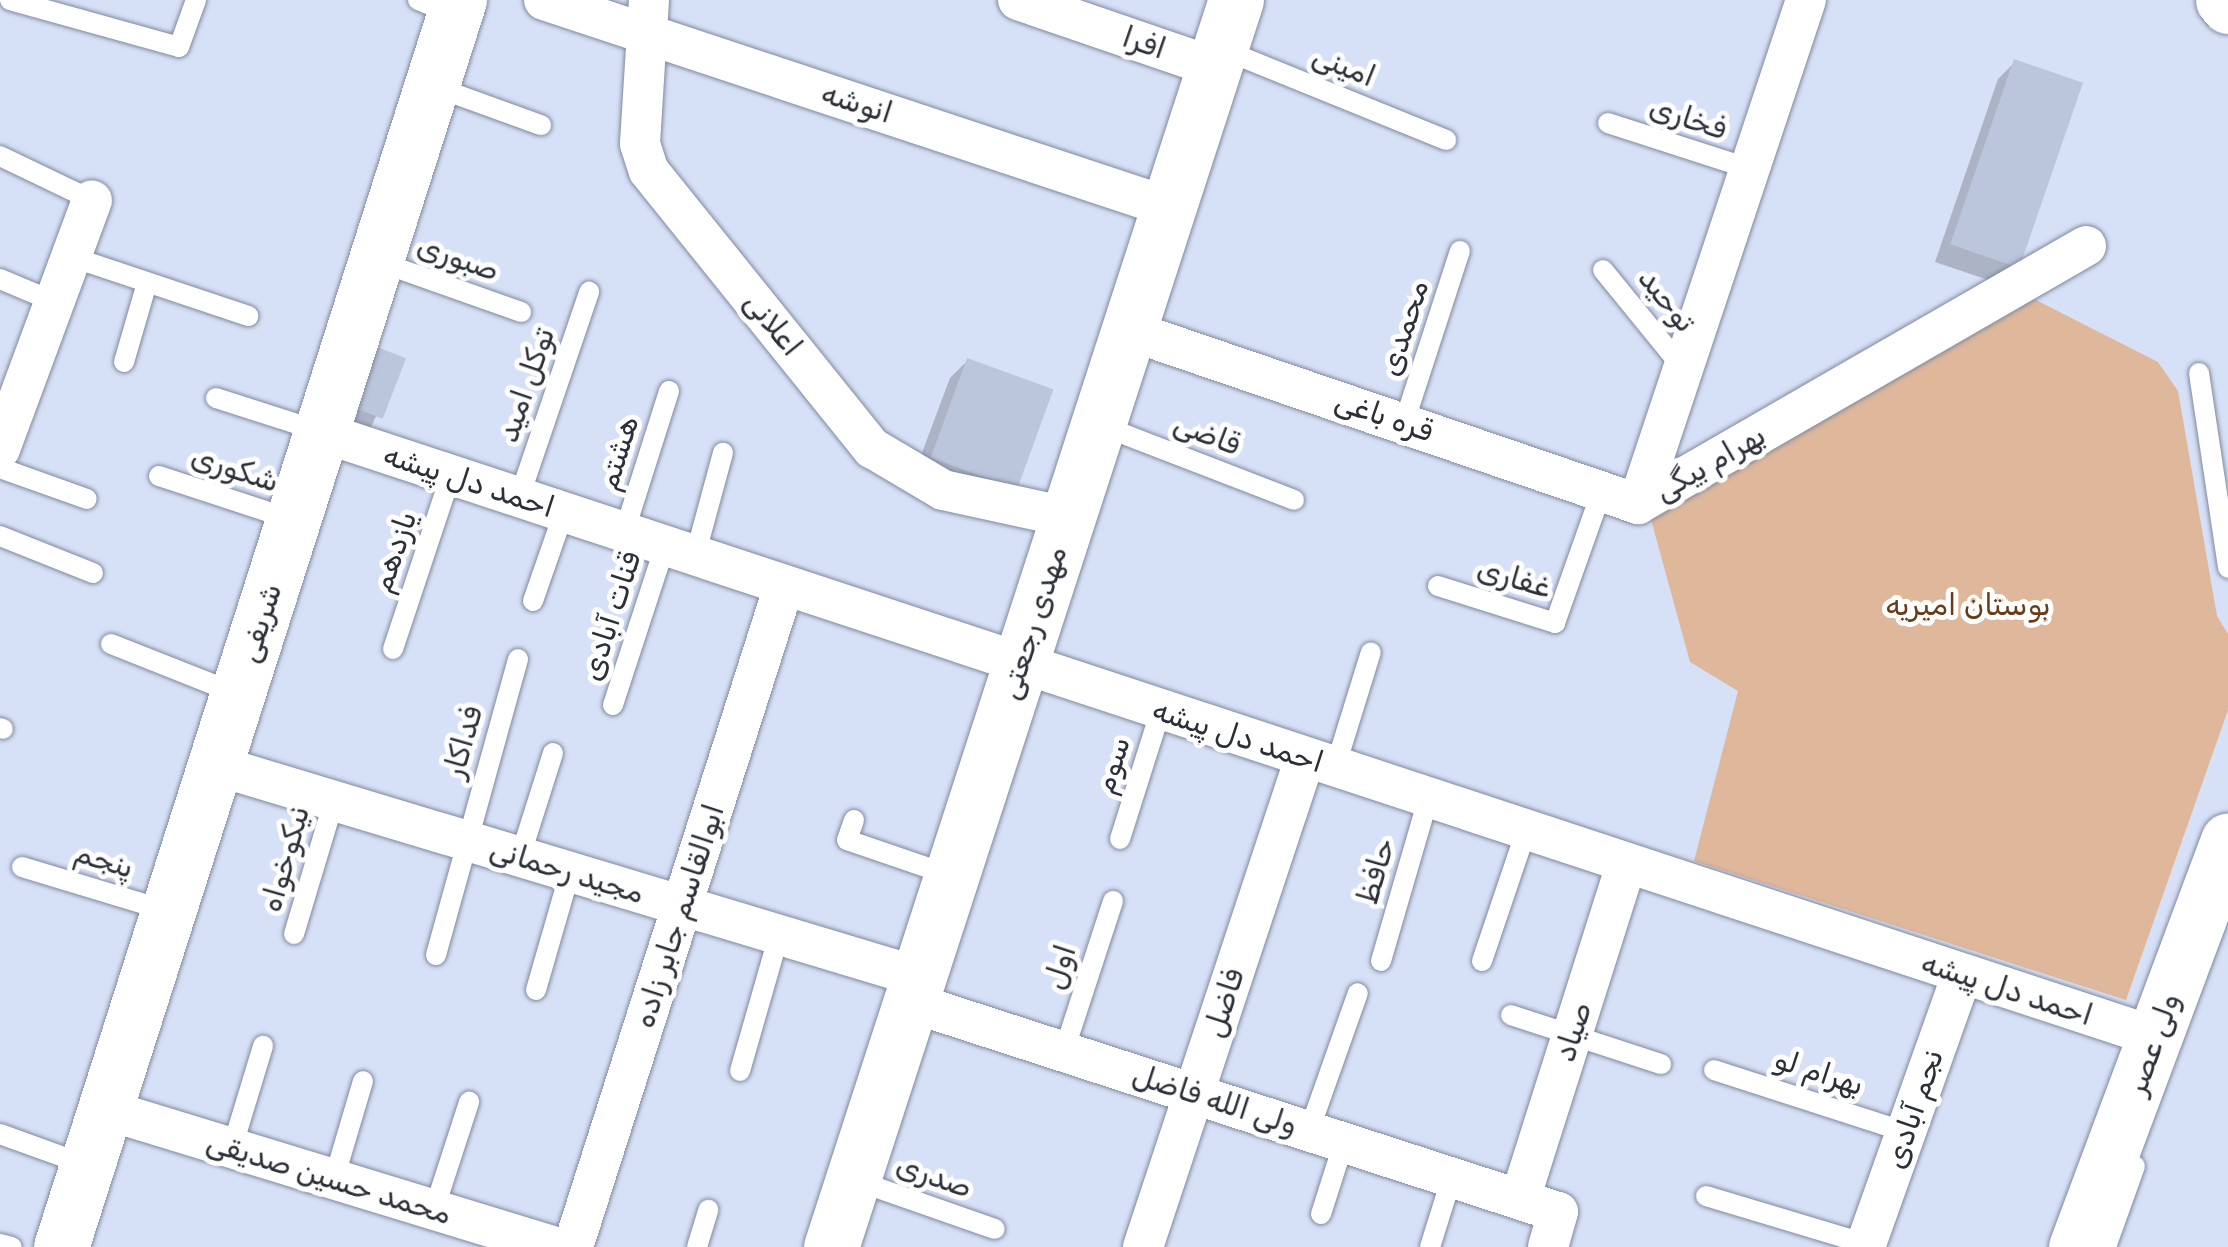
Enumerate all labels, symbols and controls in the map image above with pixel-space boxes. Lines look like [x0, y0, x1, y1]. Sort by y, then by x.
street label: افرا [1118, 19, 1170, 67]
street label: امینی [1307, 37, 1381, 95]
street label: انوشه [817, 75, 897, 131]
street label: فخاری [1645, 89, 1731, 147]
street label: صبوری [412, 227, 504, 289]
street label: توحید [1630, 261, 1704, 339]
street label: محمدی [1372, 276, 1436, 380]
street label: اعلانی [736, 285, 810, 363]
street label: توکل امید [490, 323, 562, 447]
street label: قره باغی [1330, 382, 1438, 450]
street label: قاضی [1169, 405, 1245, 463]
street label: هشتم [590, 412, 646, 494]
street label: بهرام بیگی [1648, 417, 1772, 509]
street label: احمد دل پیشه [379, 436, 559, 526]
street label: شکوری [187, 438, 283, 500]
street label: یازدهم [363, 507, 425, 597]
street label: مهدی رجعتی [991, 542, 1075, 704]
street label: قنات آبادی [573, 547, 649, 685]
street label: غفاری [1473, 550, 1555, 606]
street label: شریفی [230, 579, 290, 667]
park label: بوستان امیریه [1885, 587, 2051, 623]
street label: احمد دل پیشه [1148, 691, 1328, 781]
street label: فداکار [436, 702, 490, 782]
street label: سوم [1086, 732, 1138, 798]
street label: ابوالقاسم جابر زاده [626, 800, 732, 1032]
street label: نیکوخواه [253, 802, 317, 916]
street label: مجید رحمانی [486, 831, 648, 911]
street label: پنجم [70, 834, 138, 886]
street label: حافظ [1349, 834, 1403, 908]
street label: اول [1036, 940, 1084, 994]
street label: احمد دل پیشه [1917, 944, 2097, 1034]
street label: فاضل [1196, 964, 1252, 1042]
street label: ولی عصر [2118, 988, 2188, 1100]
street label: صیاد [1547, 998, 1599, 1066]
street label: بهرام لو [1770, 1041, 1868, 1103]
street label: نجم آبادی [1877, 1045, 1951, 1173]
street label: ولی الله فاضل [1128, 1056, 1302, 1144]
street label: محمد حسین صدیقی [202, 1124, 456, 1232]
street label: صدری [891, 1146, 977, 1206]

